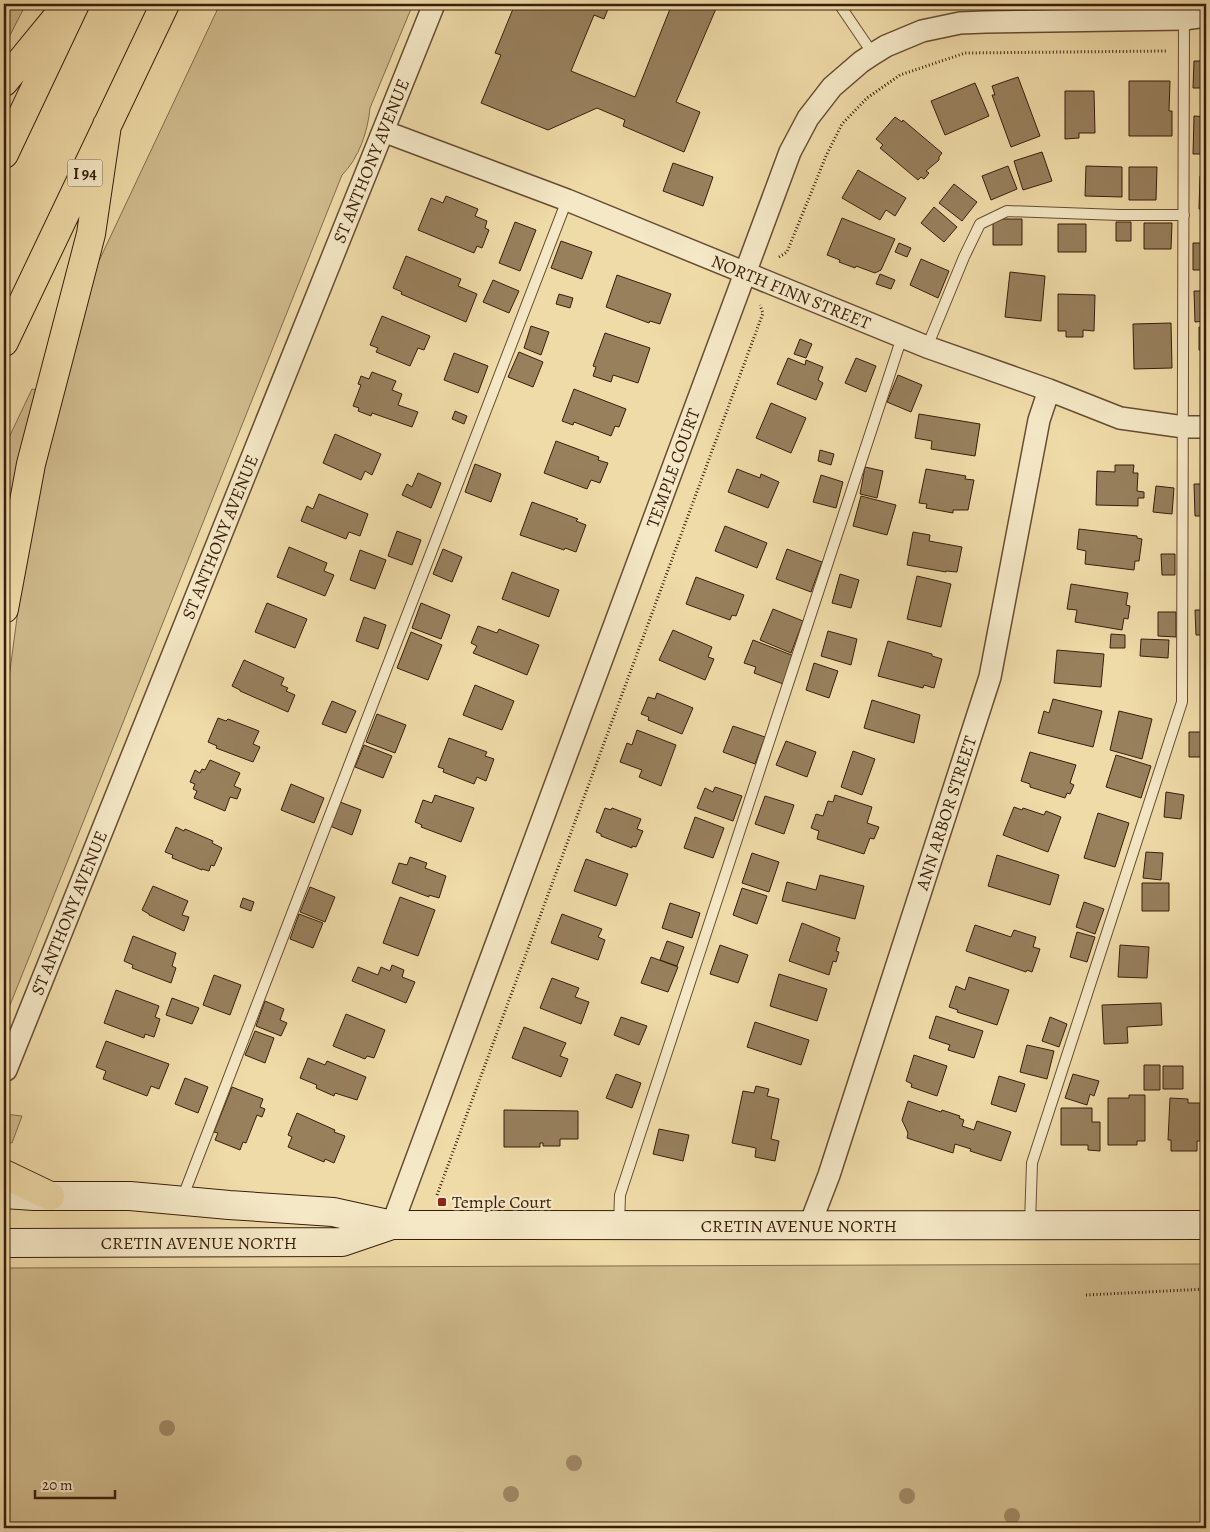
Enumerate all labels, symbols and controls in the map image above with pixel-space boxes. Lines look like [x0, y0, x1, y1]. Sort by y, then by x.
street label: ST ANTHONY AVENUE [327, 75, 415, 247]
road number: I 94 [68, 160, 102, 187]
street label: NORTH FINN STREET [708, 249, 874, 335]
street label: TEMPLE COURT [640, 405, 706, 531]
street label: ST ANTHONY AVENUE [176, 451, 264, 623]
street label: ANN ARBOR STREET [909, 733, 982, 894]
street label: ST ANTHONY AVENUE [25, 827, 113, 999]
place label: Temple Court [452, 1190, 552, 1214]
marker: Temple Court [436, 1196, 448, 1208]
street label: CRETIN AVENUE NORTH [701, 1214, 897, 1238]
street label: CRETIN AVENUE NORTH [101, 1231, 297, 1255]
scale bar [35, 1467, 115, 1499]
text: 20 m [42, 1475, 73, 1495]

